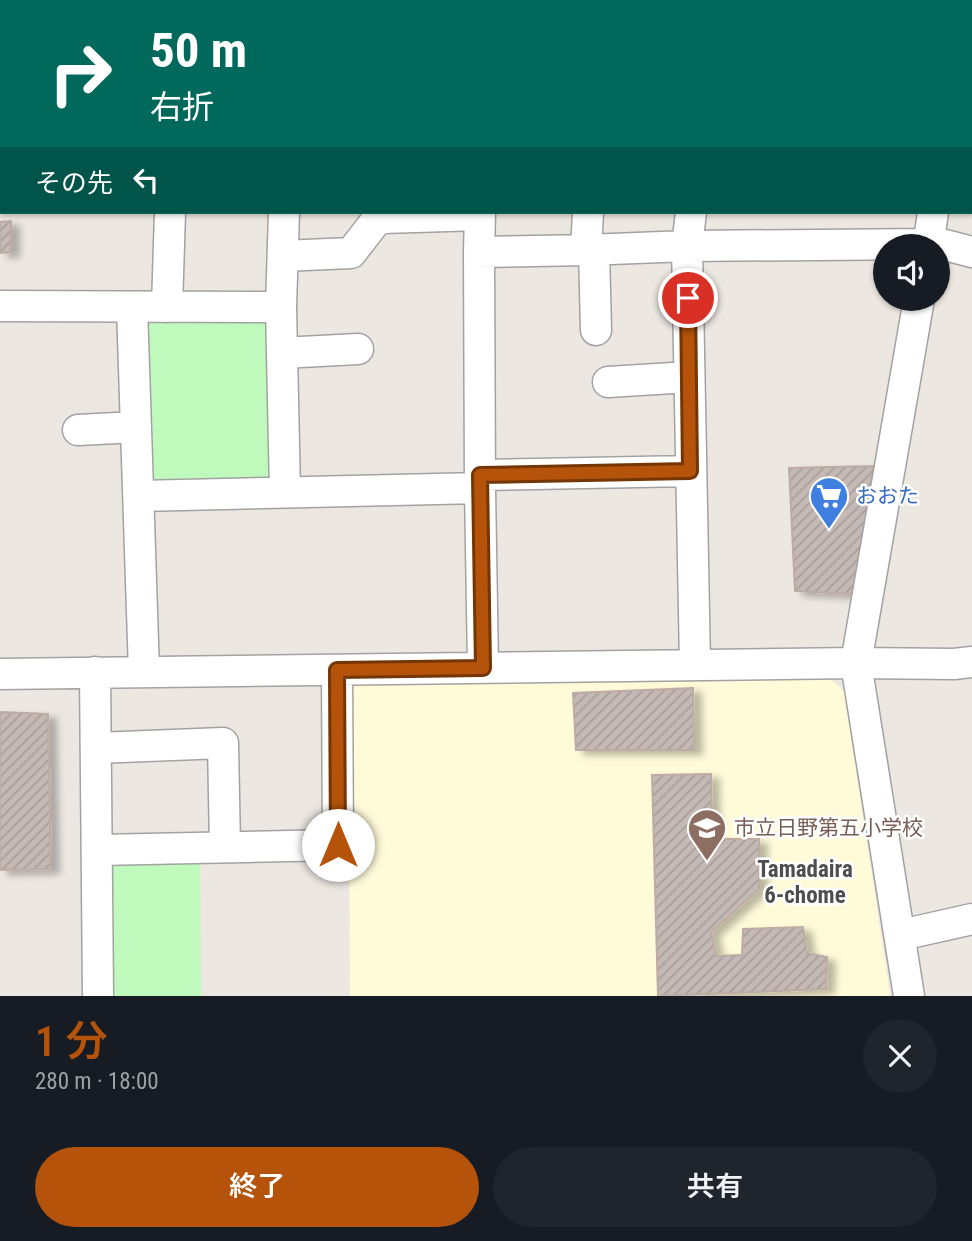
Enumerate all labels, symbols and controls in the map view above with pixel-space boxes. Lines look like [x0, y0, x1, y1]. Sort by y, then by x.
text: 50 m [150, 22, 247, 79]
icon: right [35, 28, 126, 119]
text: 右折 [150, 88, 214, 126]
icon: left [127, 161, 165, 199]
text: その先 [35, 168, 113, 198]
map controls [873, 234, 950, 311]
button: sound [873, 234, 950, 311]
pin [658, 268, 718, 328]
icon: arrive [669, 279, 707, 317]
supermarket icon: おおた [808, 475, 850, 530]
place label: おおた [856, 484, 919, 508]
school or university icon: 市立日野第五小学校 [686, 807, 728, 862]
position arrow [301, 808, 375, 882]
place label: 市立日野第五小学校 [734, 816, 923, 840]
district label: Tamadaira 6-chome [757, 856, 853, 909]
text: 1 分 [35, 1017, 108, 1066]
button: close [863, 1019, 937, 1093]
text: 280 m · 18:00 [35, 1068, 159, 1095]
button: 終了 [35, 1147, 479, 1227]
button: 共有 [493, 1147, 937, 1227]

